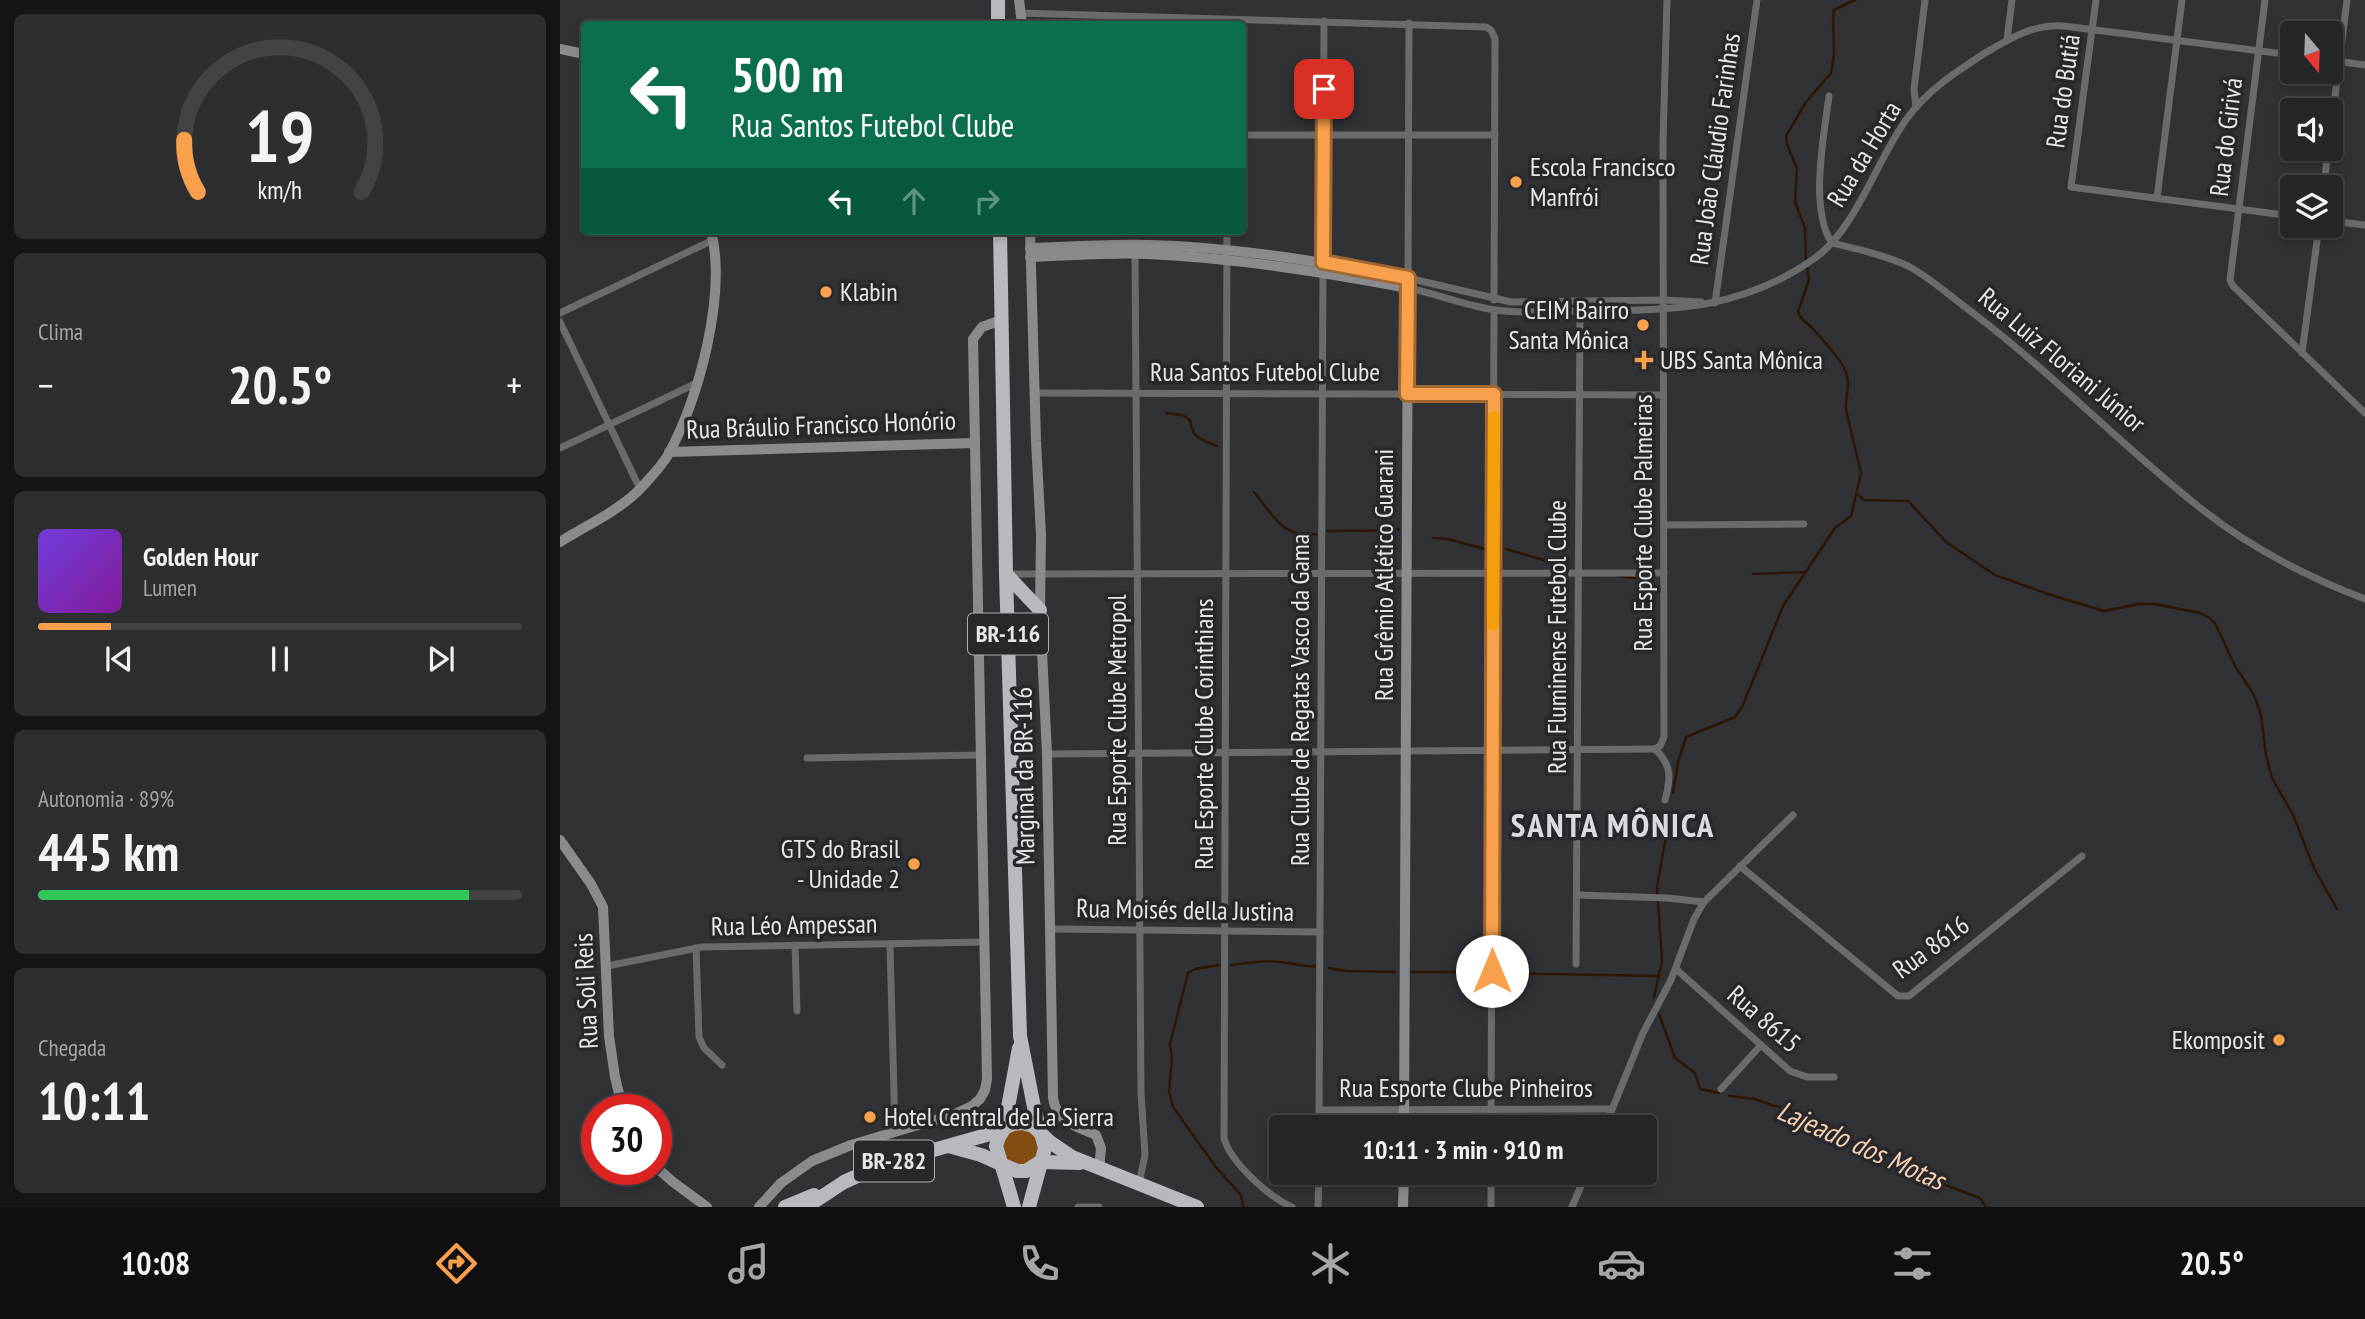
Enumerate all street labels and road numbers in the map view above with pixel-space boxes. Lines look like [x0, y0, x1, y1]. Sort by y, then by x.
street label: Rua João Cláudio Farinhas [1682, 31, 1747, 267]
street label: Rua do Butiá [2038, 32, 2087, 150]
street label: Rua do Girivá [2202, 76, 2249, 198]
street label: Rua da Horta [1819, 95, 1908, 213]
street label: Rua Luiz Floriani Júnior [1972, 280, 2153, 439]
street label: Rua Santos Futebol Clube [1150, 355, 1380, 388]
street label: Rua Esporte Clube Palmeiras [1626, 395, 1659, 651]
street label: Rua Bráulio Francisco Honório [686, 403, 956, 446]
street label: Rua Grêmio Atlético Guarani [1367, 449, 1400, 701]
street label: Rua Fluminense Futebol Clube [1540, 500, 1573, 774]
street label: Rua Clube de Regatas Vasco da Gama [1283, 534, 1316, 866]
street label: Rua Esporte Clube Metropol [1100, 594, 1133, 846]
street label: Rua Esporte Clube Corinthians [1187, 598, 1220, 870]
road number: BR-116 [968, 614, 1048, 654]
street label: Marginal da BR-116 [1005, 687, 1042, 865]
street label: Rua Moisés della Justina [1076, 891, 1294, 928]
street label: Rua Léo Ampessan [710, 907, 878, 942]
street label: Rua 8616 [1886, 908, 1975, 985]
street label: Rua Soli Reis [566, 932, 605, 1050]
street label: Rua 8615 [1721, 978, 1808, 1059]
street label: Rua Esporte Clube Pinheiros [1339, 1071, 1593, 1104]
road number: BR-282 [854, 1140, 934, 1182]

